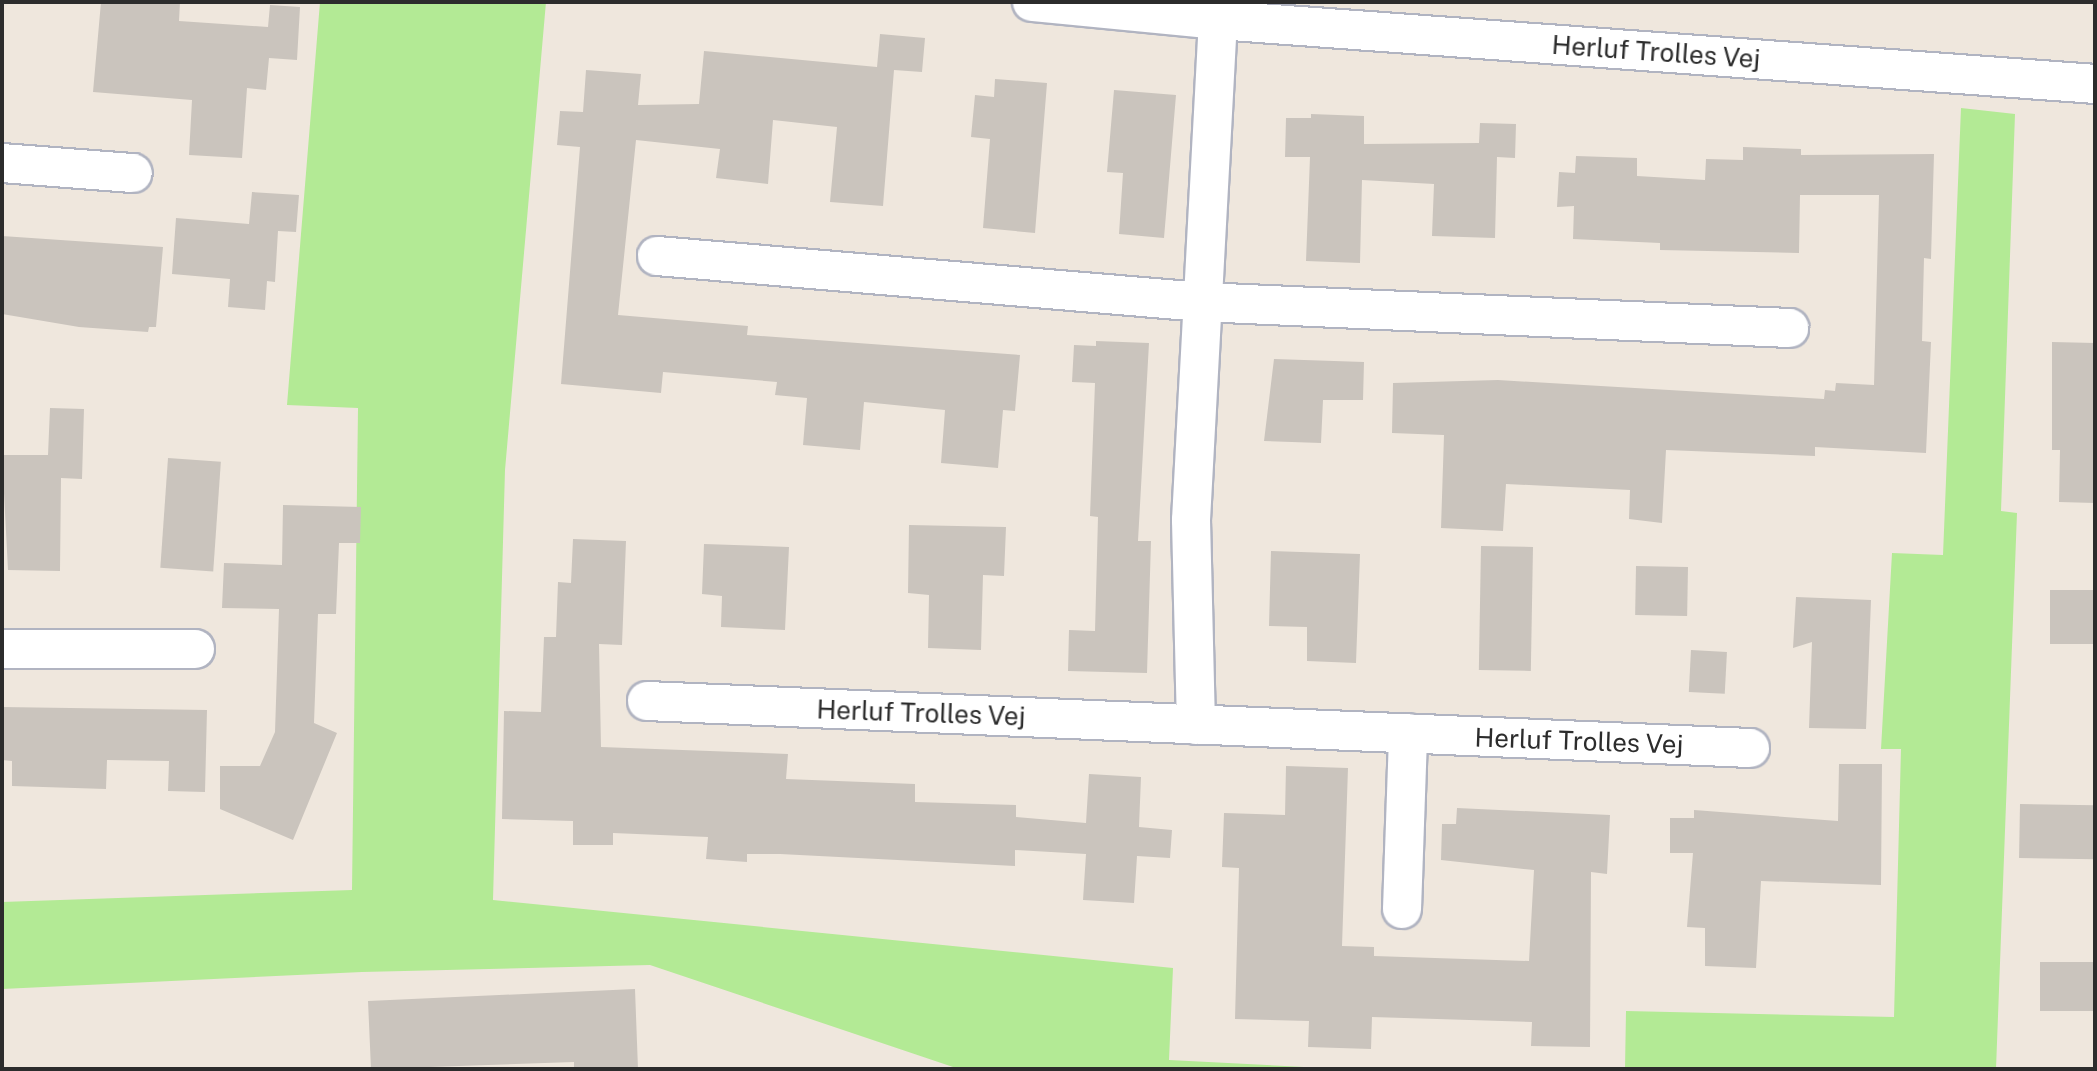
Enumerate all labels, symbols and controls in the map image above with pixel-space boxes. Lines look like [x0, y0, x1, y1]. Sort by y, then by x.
street label: Herluf Trolles Vej [1550, 29, 1762, 75]
street label: Herluf Trolles Vej [816, 694, 1026, 732]
street label: Herluf Trolles Vej [1474, 722, 1684, 760]

